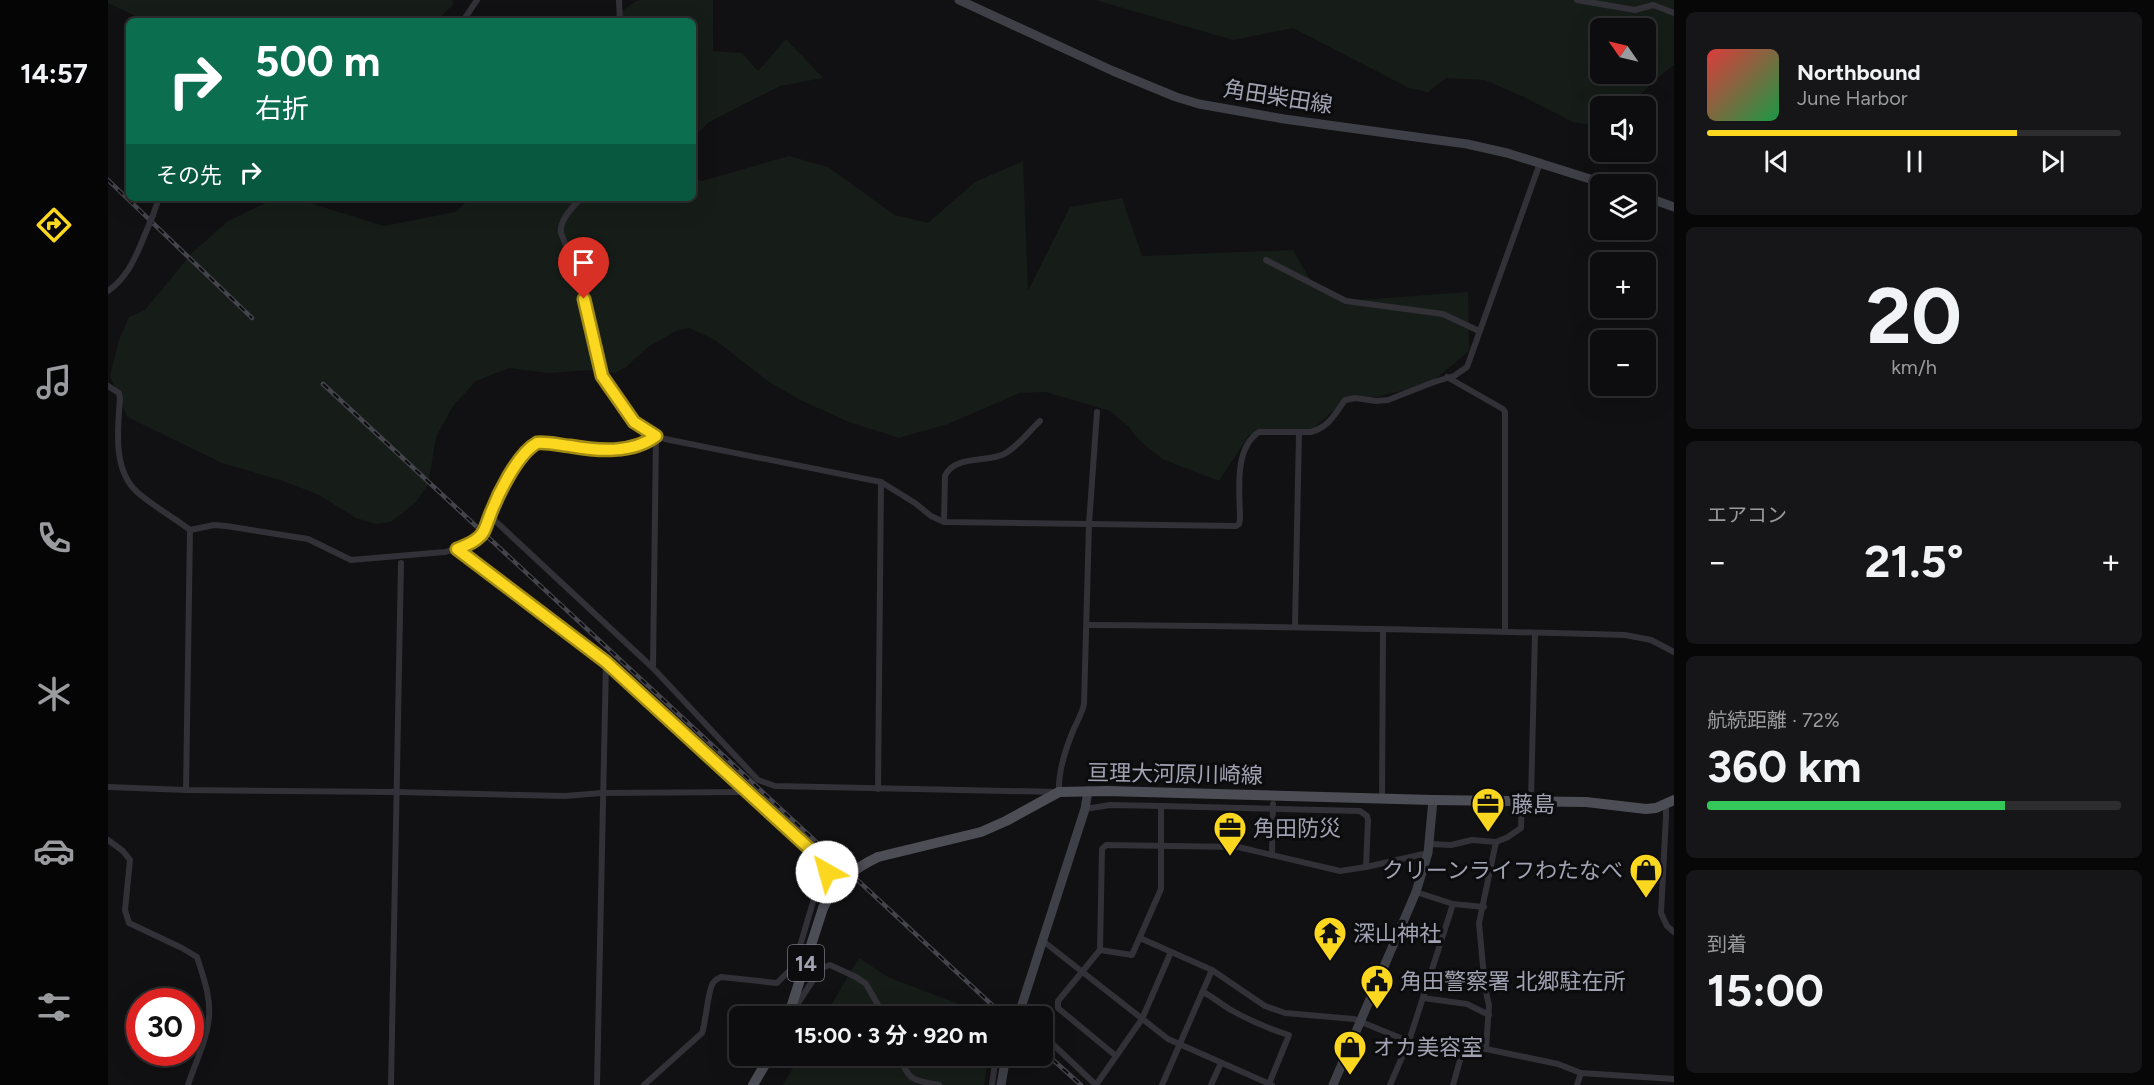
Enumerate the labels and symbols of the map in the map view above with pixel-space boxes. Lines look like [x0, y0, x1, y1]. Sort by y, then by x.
north arrow [1590, 18, 1656, 84]
street label: 角田柴田線 [1222, 75, 1334, 119]
pin [558, 237, 609, 299]
street label: 亘理大河原川崎線 [1087, 759, 1263, 789]
office icon: 藤島 [1470, 786, 1506, 833]
place label: 藤島 [1511, 791, 1555, 818]
office icon: 角田防災 [1212, 810, 1248, 857]
place label: 角田防災 [1253, 815, 1341, 842]
position arrow [795, 840, 859, 904]
shop icon: クリーンライフわたなべ [1628, 852, 1664, 899]
place label: クリーンライフわたなべ [1382, 857, 1623, 884]
temple icon: 深山神社 [1312, 915, 1348, 962]
place label: 深山神社 [1353, 920, 1441, 947]
road number: 14 [788, 945, 824, 981]
public building icon: 角田警察署 北郷駐在所 [1359, 963, 1395, 1010]
place label: 角田警察署 北郷駐在所 [1400, 968, 1625, 995]
speed limit sign: 30 [126, 988, 204, 1066]
shop icon: オカ美容室 [1332, 1029, 1368, 1076]
place label: オカ美容室 [1373, 1034, 1483, 1061]

